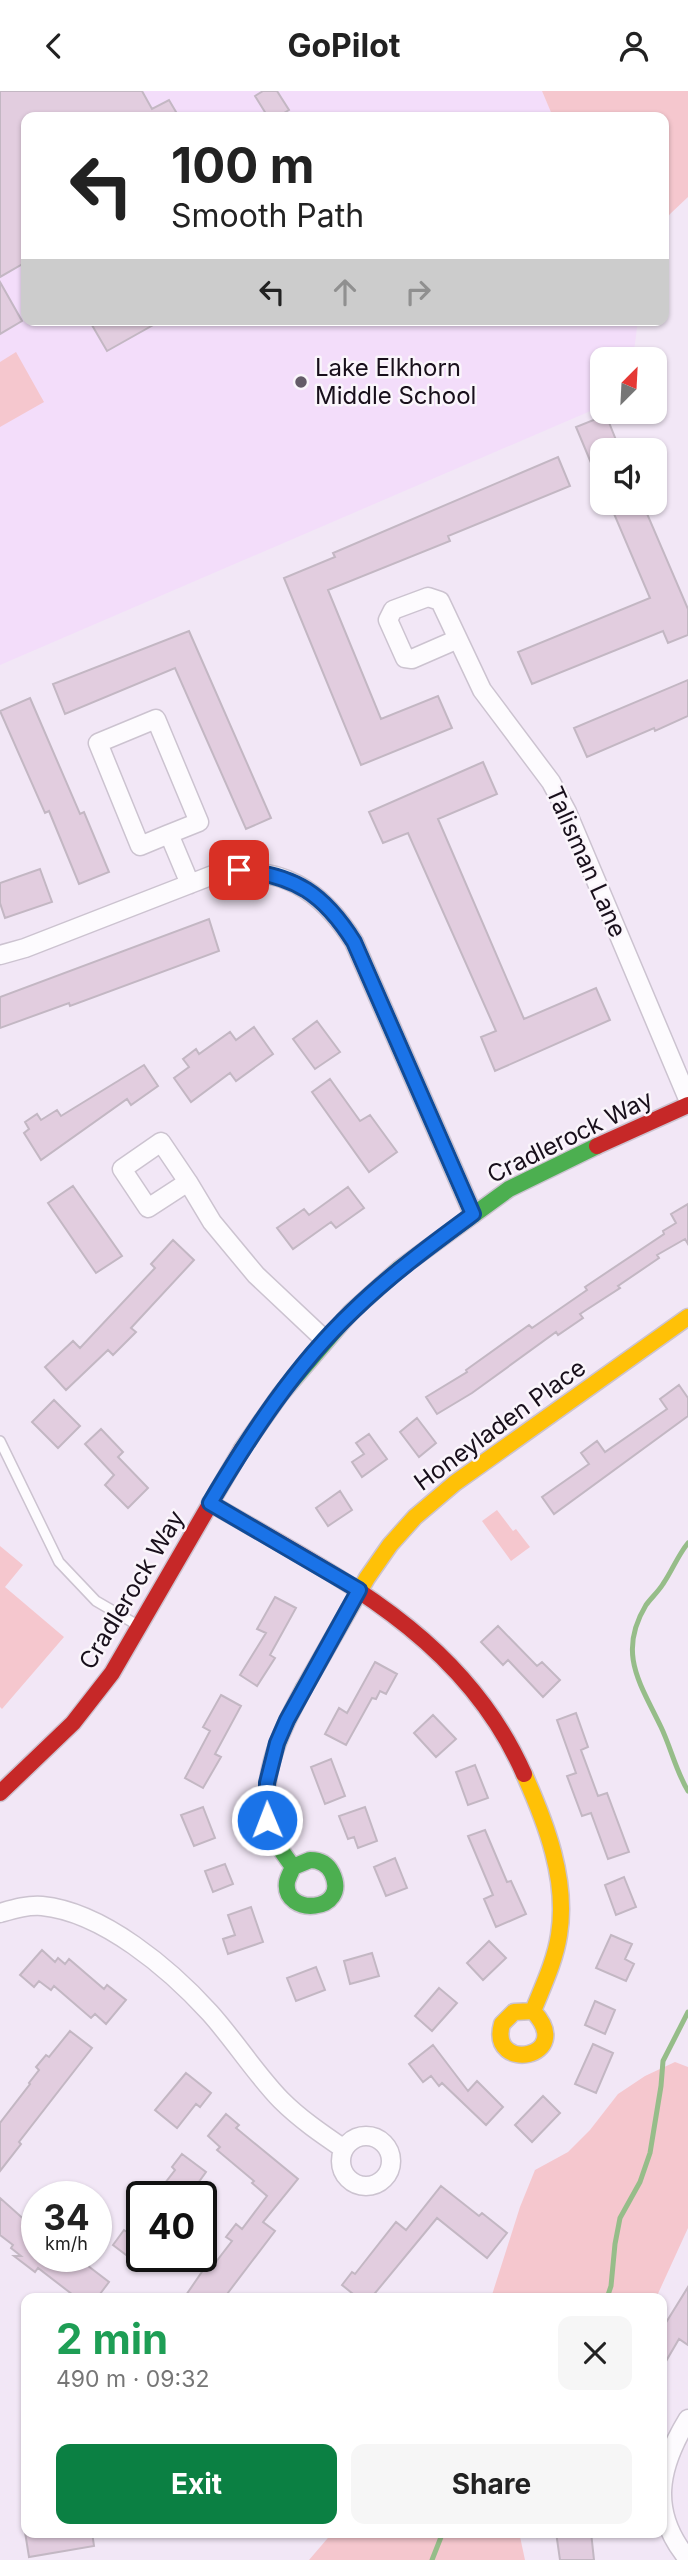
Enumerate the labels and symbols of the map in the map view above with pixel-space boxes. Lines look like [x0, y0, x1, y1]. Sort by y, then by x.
north arrow [590, 347, 667, 423]
place label: Lake Elkhorn Middle School [315, 353, 476, 410]
marker: Lake Elkhorn Middle School [293, 374, 309, 390]
street label: Talisman Lane [540, 782, 633, 942]
pin [209, 840, 269, 900]
street label: Cradlerock Way [482, 1084, 657, 1189]
street label: Honeyladen Place [408, 1353, 591, 1497]
street label: Cradlerock Way [73, 1505, 190, 1674]
position arrow [230, 1783, 304, 1857]
speed limit sign: 40 [126, 2181, 217, 2272]

